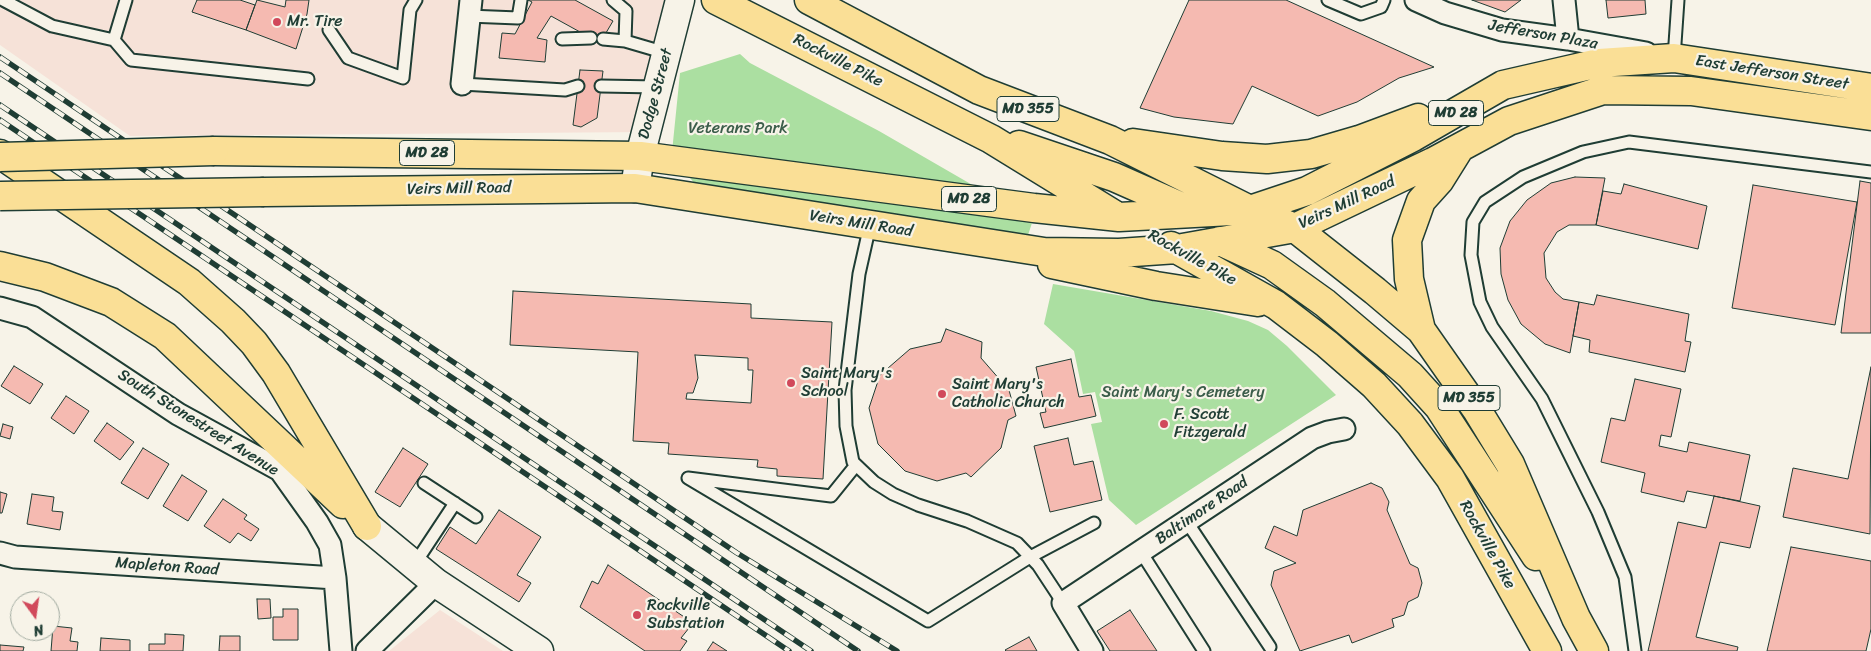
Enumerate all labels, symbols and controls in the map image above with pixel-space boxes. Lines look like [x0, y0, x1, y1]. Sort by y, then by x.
place label: Mr. Tire [287, 12, 342, 32]
marker: Mr. Tire [271, 16, 283, 28]
street label: Jefferson Plaza [1487, 16, 1599, 54]
street label: Rockville Pike [790, 30, 886, 92]
street label: Dodge Street [635, 47, 677, 141]
street label: East Jefferson Street [1694, 51, 1850, 95]
road number: MD 355 [997, 96, 1059, 122]
road number: MD 28 [1428, 100, 1484, 126]
park label: Veterans Park [688, 119, 788, 139]
road number: MD 28 [400, 140, 454, 166]
street label: Veirs Mill Road [1296, 172, 1398, 234]
street label: Veirs Mill Road [407, 178, 511, 200]
road number: MD 28 [942, 186, 996, 212]
street label: Veirs Mill Road [808, 206, 914, 242]
street label: Rockville Pike [1144, 226, 1240, 290]
place label: Saint Mary's School [801, 364, 892, 402]
street label: South Stonestreet Avenue [114, 366, 282, 480]
place label: Saint Mary's Catholic Church [952, 375, 1065, 413]
marker: Saint Mary's School [785, 377, 797, 389]
park label: Saint Mary's Cemetery [1101, 383, 1265, 403]
road number: MD 355 [1438, 386, 1500, 410]
marker: Saint Mary's Catholic Church [936, 388, 948, 400]
place label: F. Scott Fitzgerald [1174, 405, 1246, 443]
marker: F. Scott Fitzgerald [1158, 418, 1170, 430]
street label: Baltimore Road [1152, 473, 1252, 549]
street label: Rockville Pike [1455, 497, 1519, 593]
street label: Mapleton Road [115, 554, 219, 580]
north arrow [10, 591, 60, 641]
place label: Rockville Substation [647, 596, 724, 634]
marker: Rockville Substation [631, 609, 643, 621]
text: N [31, 617, 46, 643]

